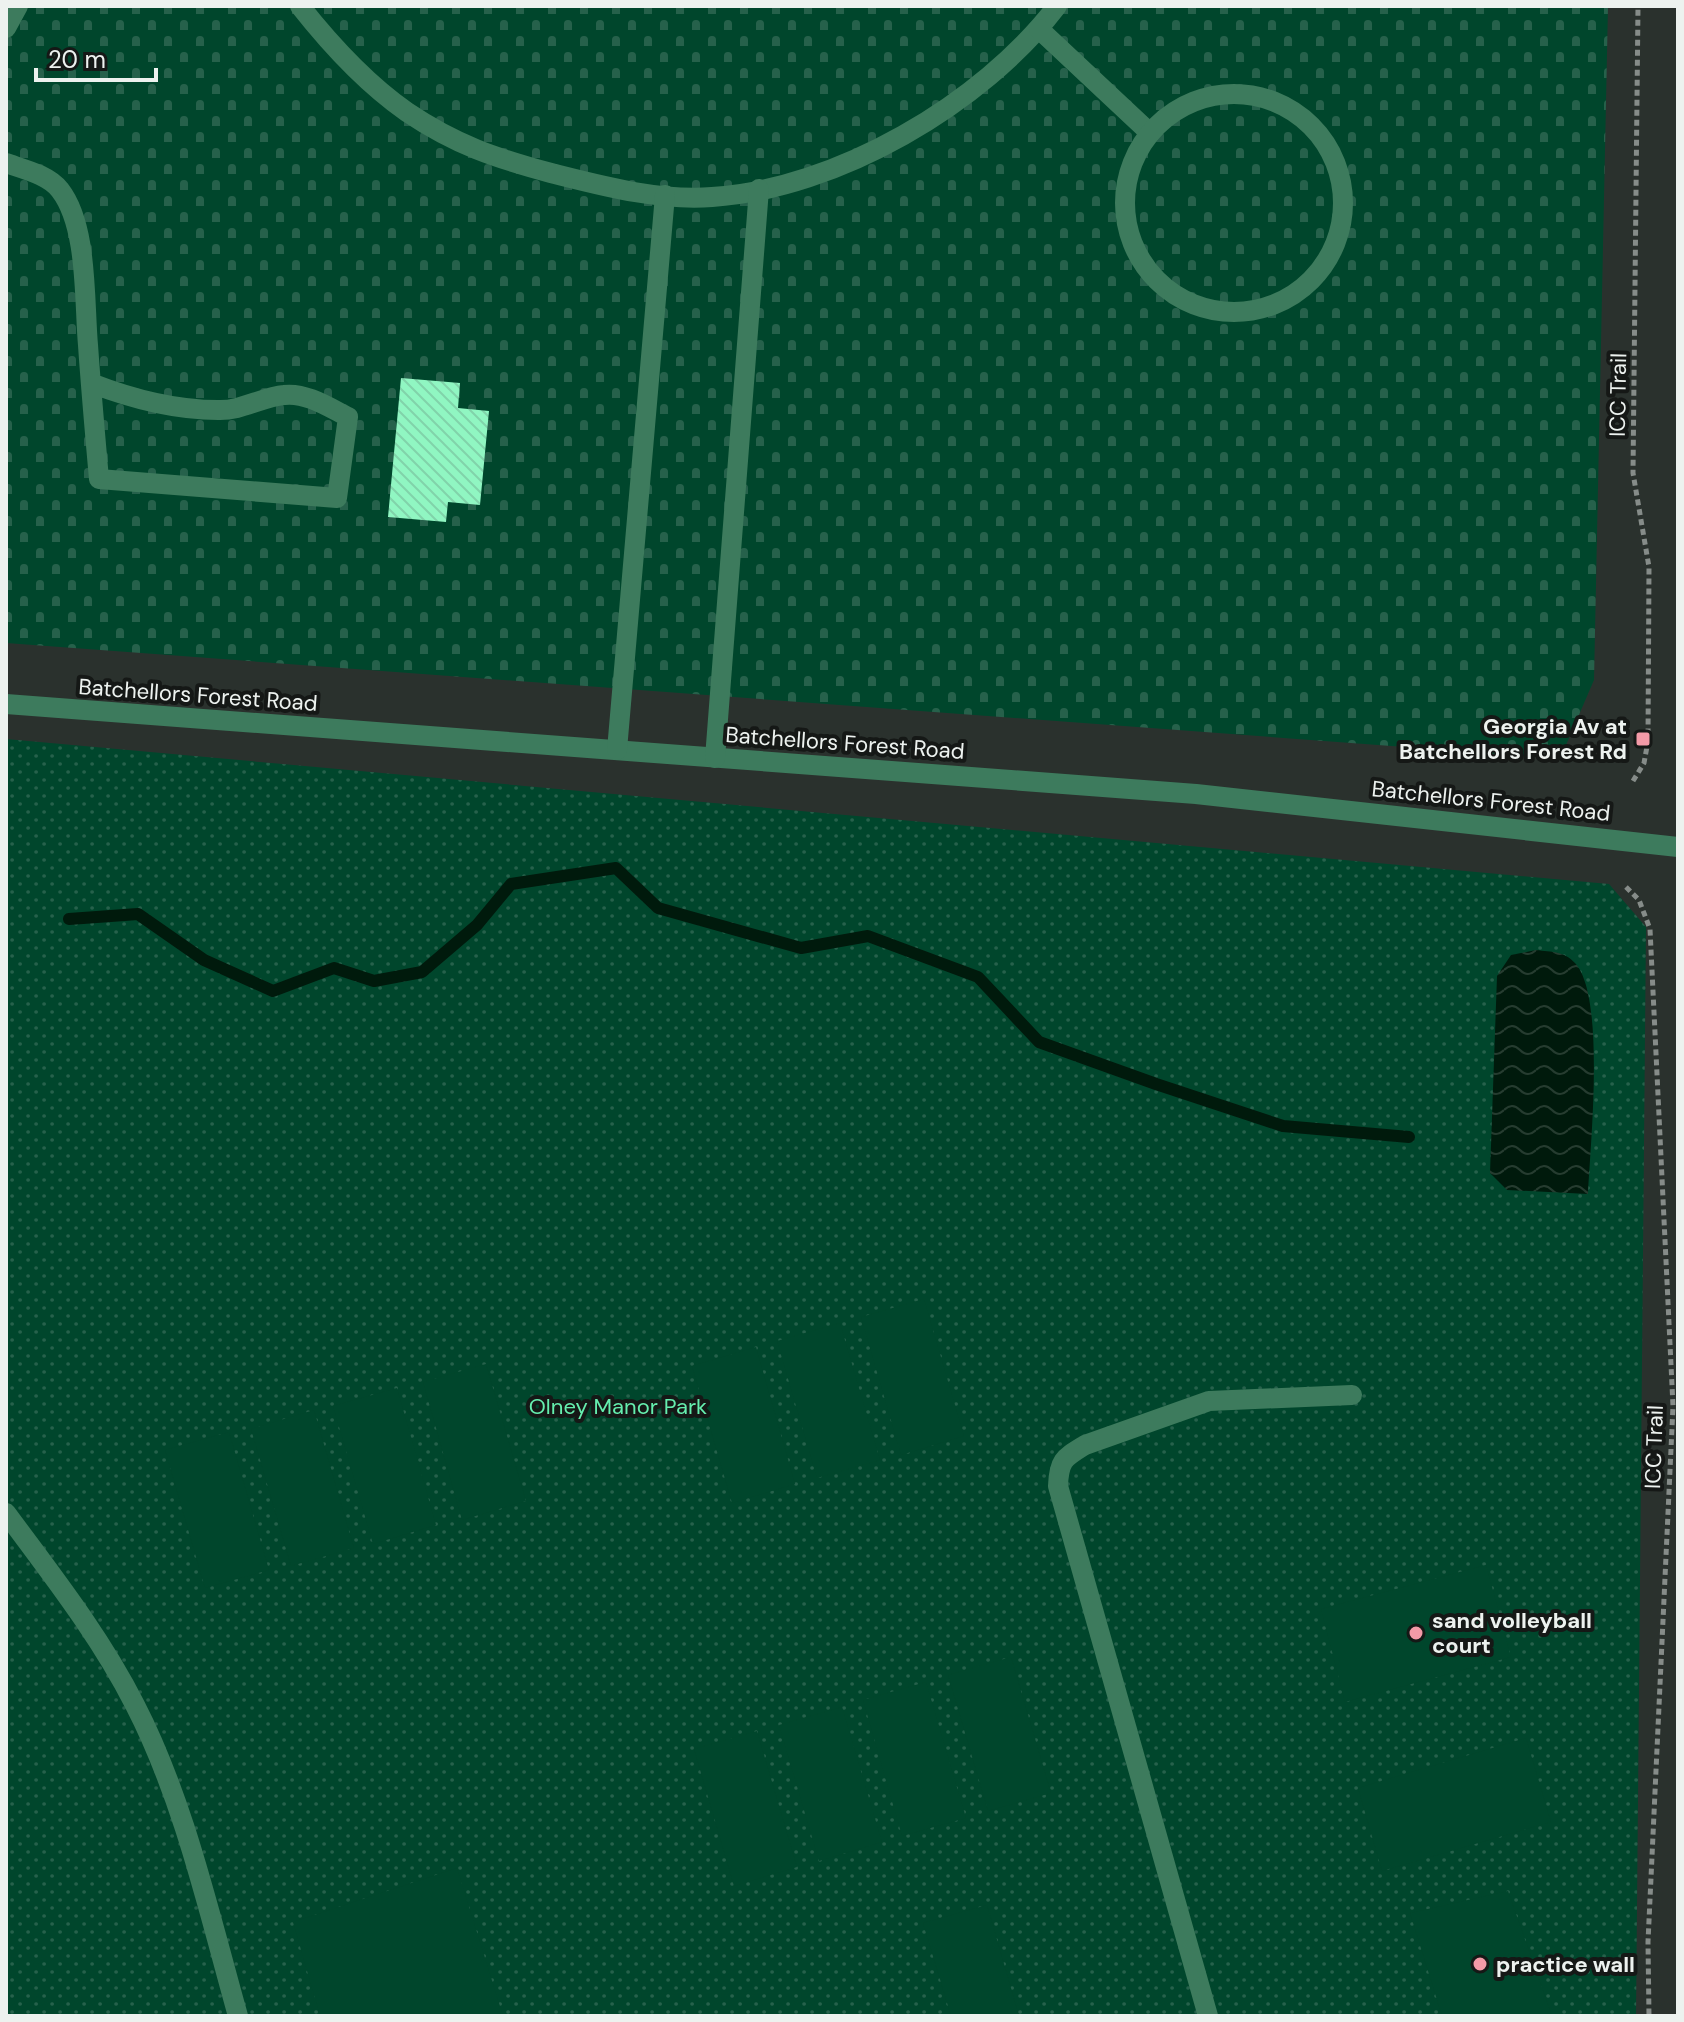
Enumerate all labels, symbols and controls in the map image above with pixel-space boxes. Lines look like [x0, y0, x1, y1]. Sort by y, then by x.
scale bar [36, 32, 156, 82]
text: 20 m [48, 44, 106, 75]
street label: ICC Trail [1603, 353, 1633, 437]
street label: Batchellors Forest Road [77, 672, 319, 718]
place label: Georgia Av at Batchellors Forest Rd [1399, 712, 1627, 766]
street label: Batchellors Forest Road [724, 720, 966, 766]
marker: Georgia Av at Batchellors Forest Rd [1634, 730, 1652, 748]
street label: Batchellors Forest Road [1370, 774, 1612, 828]
park label: Olney Manor Park [529, 1392, 707, 1421]
street label: ICC Trail [1638, 1405, 1670, 1489]
place label: sand volleyball court [1432, 1606, 1592, 1660]
marker: sand volleyball court [1407, 1624, 1425, 1642]
place label: practice wall [1496, 1950, 1635, 1979]
marker: practice wall [1471, 1955, 1489, 1973]

